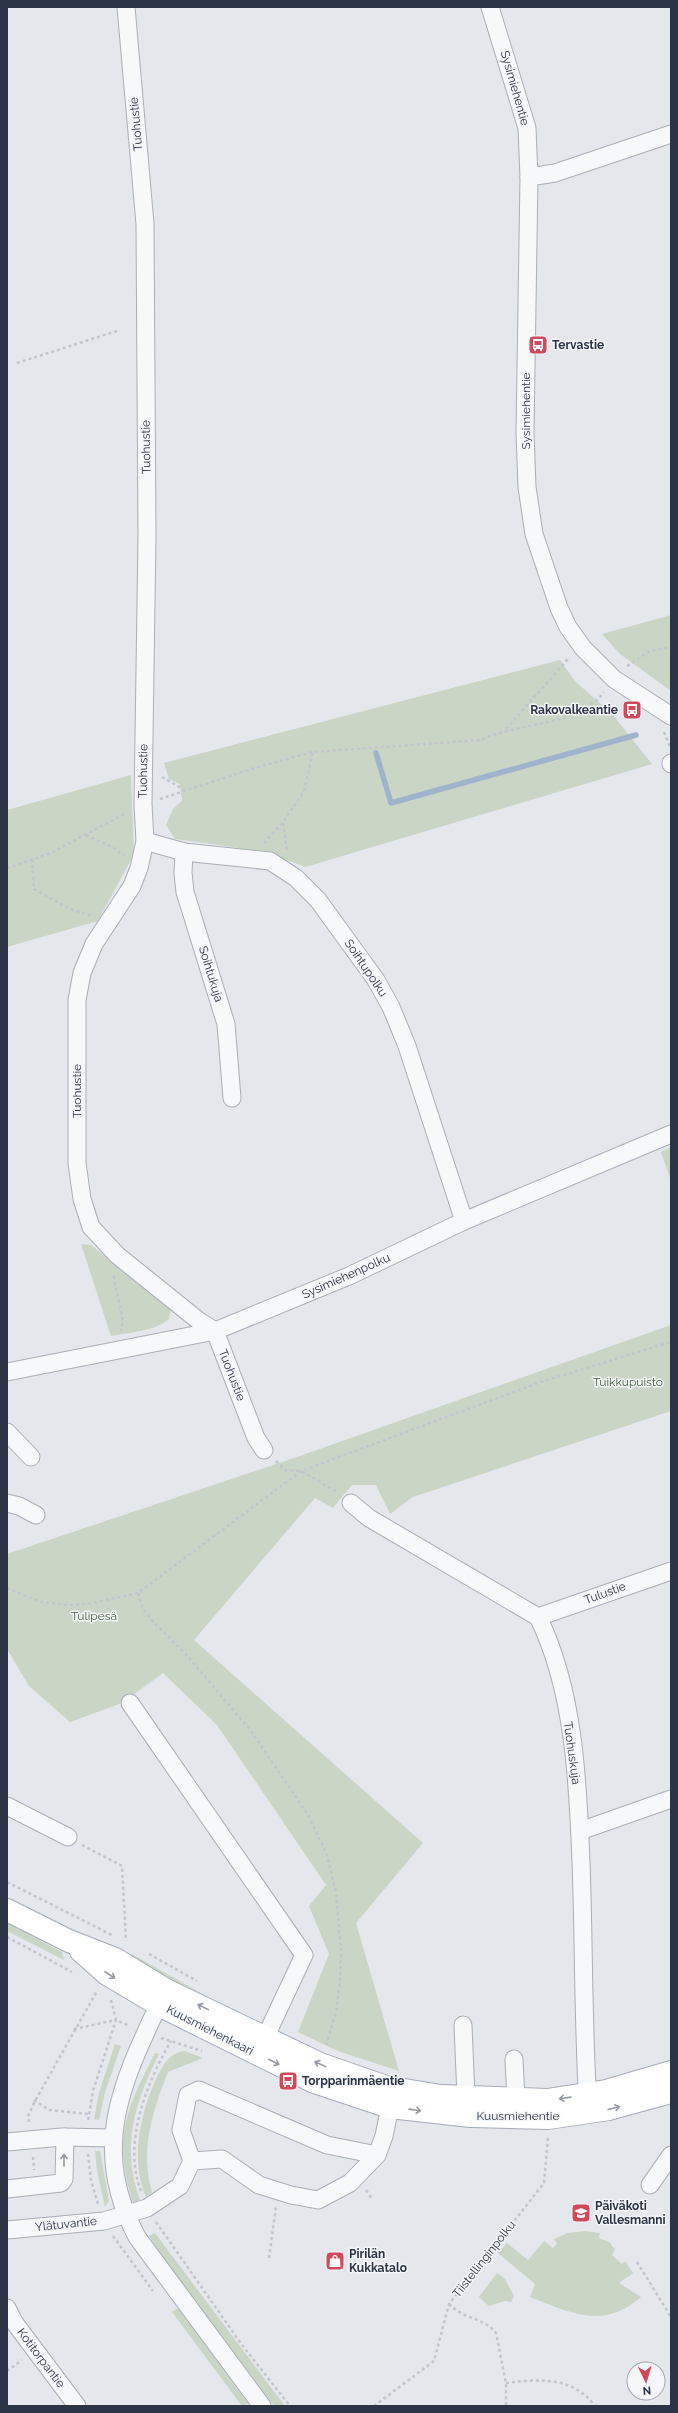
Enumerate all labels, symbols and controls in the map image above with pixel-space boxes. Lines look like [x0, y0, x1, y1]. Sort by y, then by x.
street label: Sysimiehentie [498, 49, 532, 127]
street label: Tuohustie [127, 96, 145, 152]
bus stop icon: Tervastie [527, 334, 549, 356]
place label: Tervastie [552, 338, 604, 352]
street label: Sysimiehentie [519, 372, 533, 450]
street label: Tuohustie [139, 420, 153, 474]
bus stop icon: Rakovalkeantie [621, 699, 643, 721]
place label: Rakovalkeantie [530, 703, 618, 717]
street label: Tuohustie [136, 744, 150, 798]
street label: Soihtupolku [342, 937, 390, 999]
street label: Soihtukuja [196, 944, 226, 1004]
street label: Tuohustie [70, 1064, 84, 1118]
street label: Sysimiehenpolku [300, 1250, 392, 1302]
street label: Tuohustie [216, 1347, 248, 1403]
park label: Tuikkupuisto [593, 1375, 663, 1389]
street label: Tulustie [582, 1579, 628, 1607]
park label: Tulipesä [71, 1609, 117, 1623]
street label: Tuohuskuja [561, 1721, 583, 1785]
one-way arrow [104, 1972, 116, 1980]
street label: Kuusmiehenkaari [164, 2002, 256, 2058]
one-way arrow [197, 2003, 209, 2010]
one-way arrow [268, 2059, 280, 2066]
one-way arrow [314, 2060, 326, 2067]
bus stop icon: Torpparinmäentie [277, 2070, 299, 2092]
place label: Torpparinmäentie [302, 2074, 405, 2088]
one-way arrow [559, 2094, 572, 2102]
one-way arrow [607, 2104, 620, 2111]
one-way arrow [408, 2106, 421, 2114]
street label: Kuusmiehentie [477, 2109, 559, 2123]
one-way arrow [60, 2154, 68, 2167]
place label: Päiväkoti Vallesmanni [595, 2199, 666, 2227]
school or university icon: Päiväkoti Vallesmanni [570, 2202, 592, 2224]
street label: Ylätuvantie [34, 2214, 98, 2234]
street label: Tiistellinginpolku [450, 2218, 518, 2300]
place label: Pirilän Kukkatalo [349, 2247, 407, 2275]
shop icon: Pirilän Kukkatalo [324, 2250, 346, 2272]
street label: Kotitorpantie [14, 2325, 68, 2391]
north arrow [626, 2361, 666, 2401]
text: N [642, 2384, 652, 2397]

